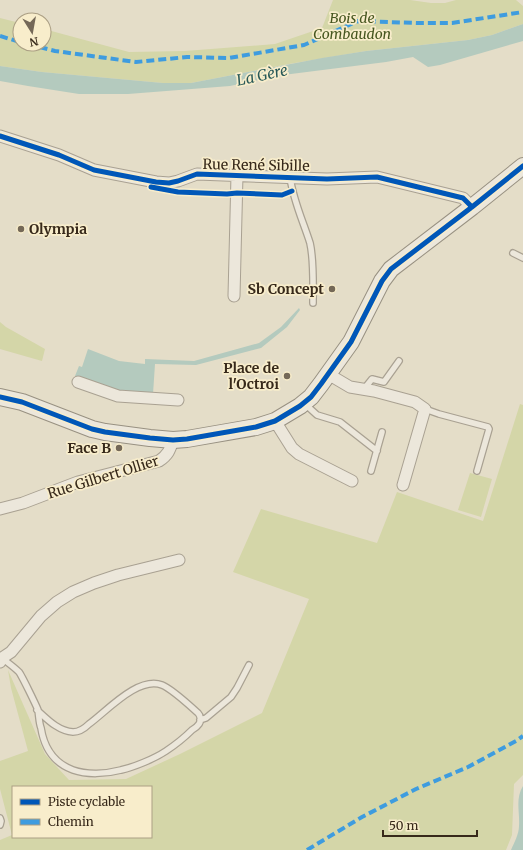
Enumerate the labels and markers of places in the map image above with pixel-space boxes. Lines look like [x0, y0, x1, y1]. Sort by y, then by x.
place label: Olympia [29, 220, 87, 238]
marker: Olympia [16, 224, 26, 234]
place label: Sb Concept [248, 280, 324, 298]
marker: Sb Concept [327, 284, 337, 294]
place label: Place de l'Octroi [223, 359, 279, 393]
marker: Place de l'Octroi [282, 371, 292, 381]
place label: Face B [67, 439, 111, 457]
marker: Face B [114, 443, 124, 453]

